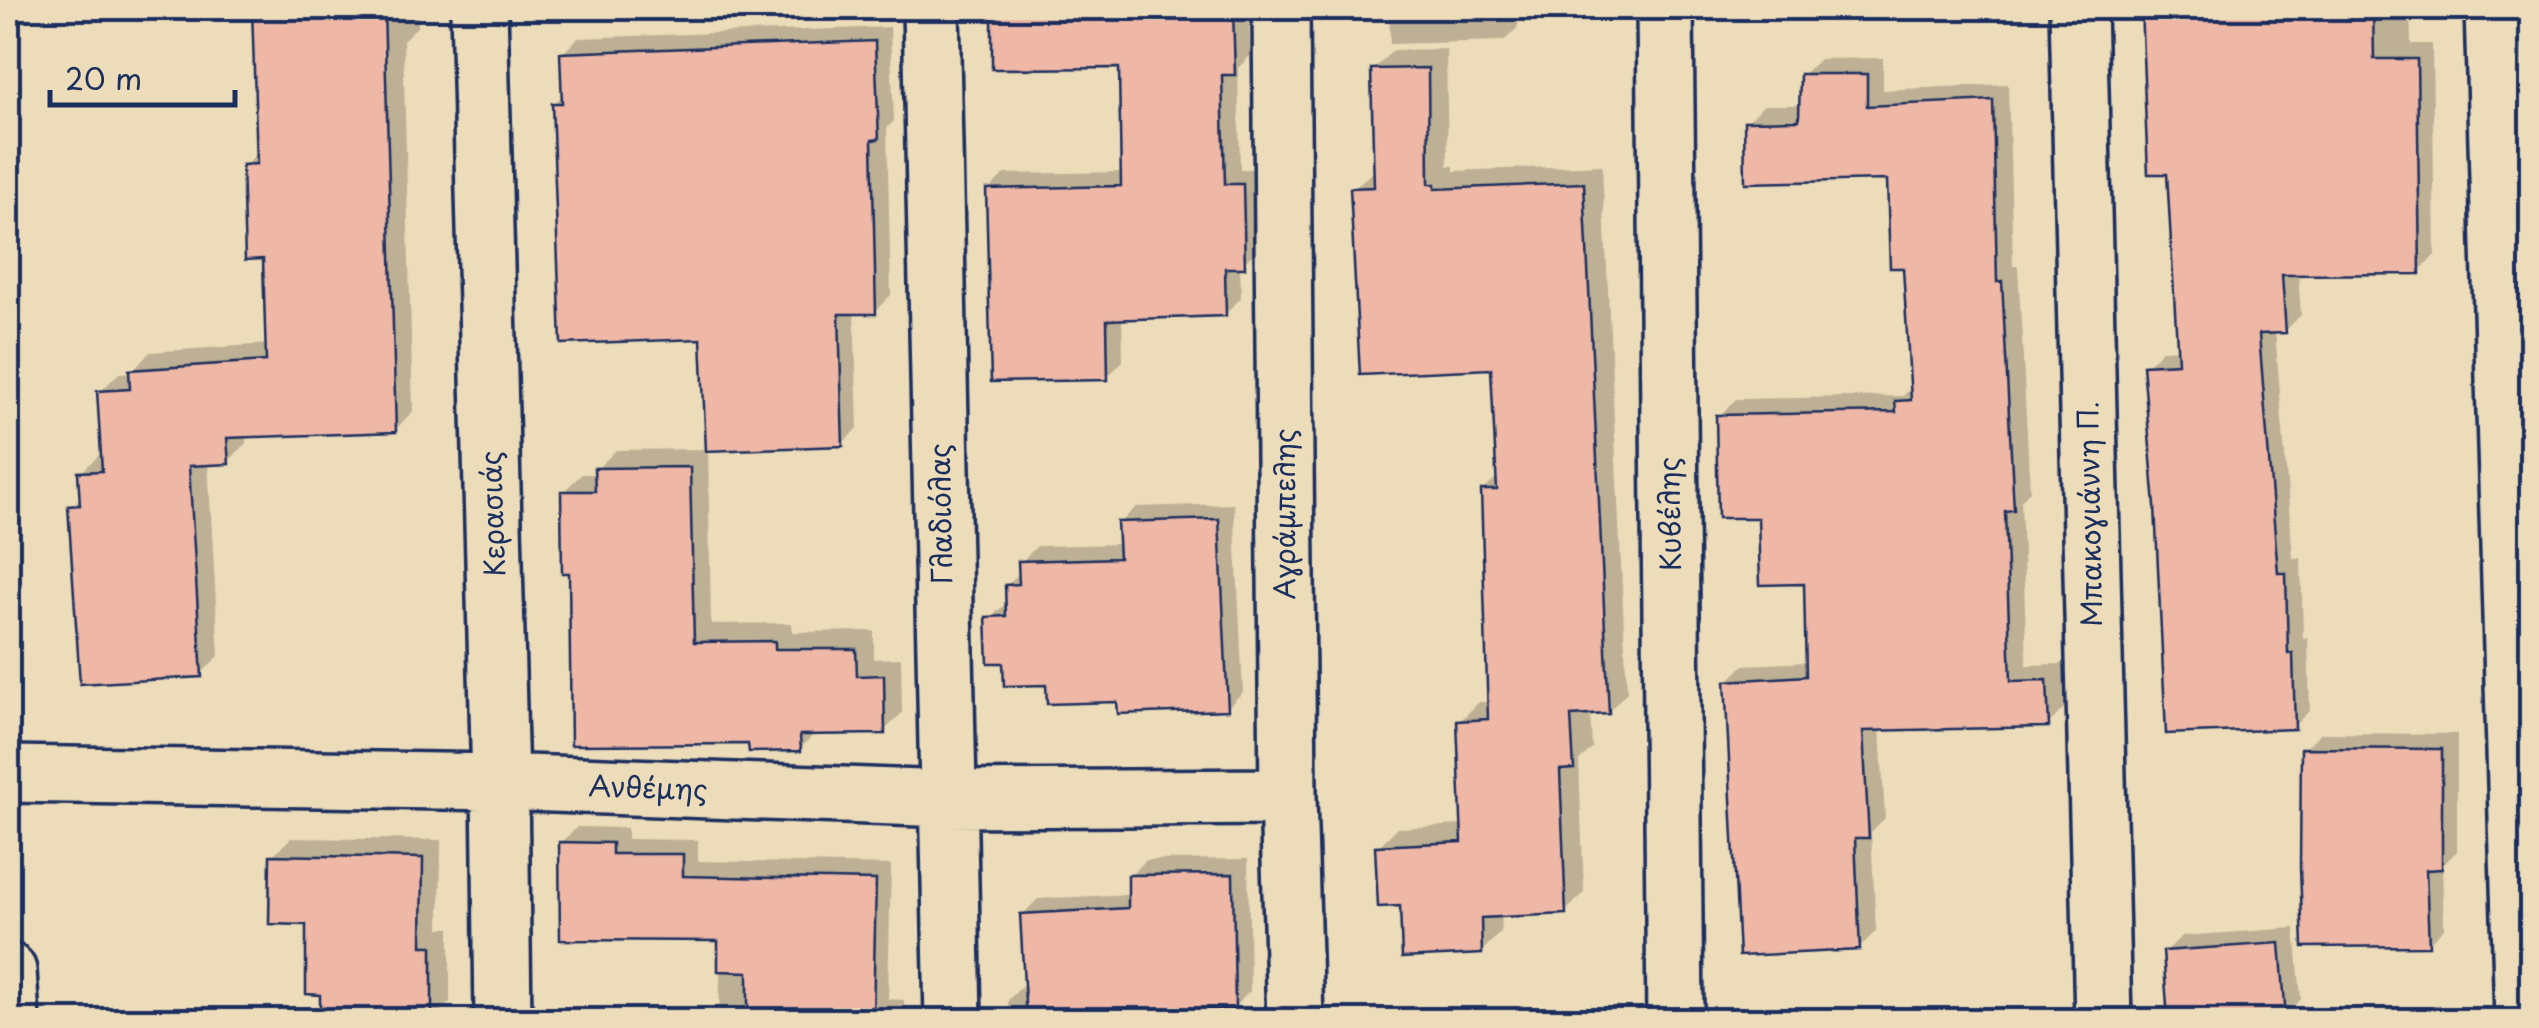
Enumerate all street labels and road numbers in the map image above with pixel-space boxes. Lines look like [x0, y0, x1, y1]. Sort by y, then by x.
street label: Μπακογιάννη Π. [2065, 401, 2112, 627]
street label: Αγράμπελης [1262, 428, 1305, 600]
street label: Γλαδιόλας [917, 443, 962, 585]
street label: Κερασιάς [468, 450, 515, 578]
street label: Κυβέλης [1646, 457, 1691, 571]
street label: Ανθέμης [588, 763, 708, 810]

